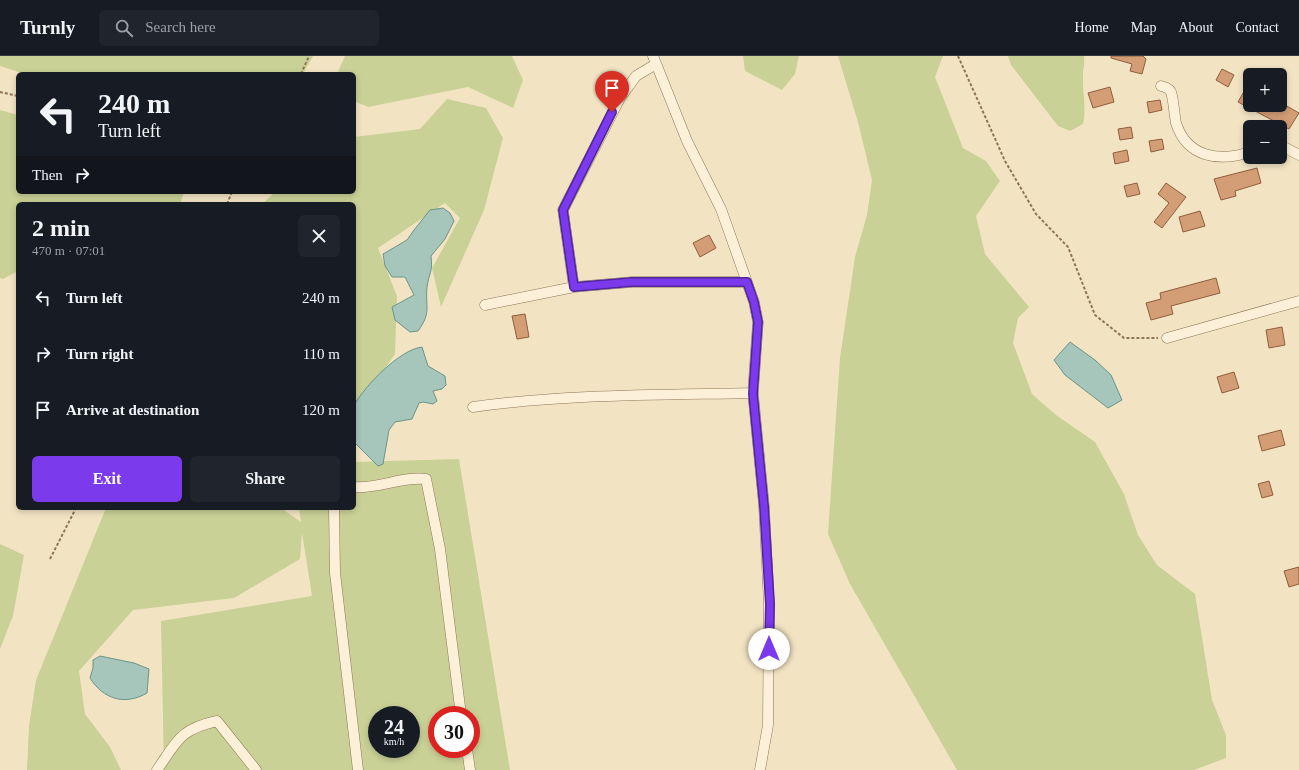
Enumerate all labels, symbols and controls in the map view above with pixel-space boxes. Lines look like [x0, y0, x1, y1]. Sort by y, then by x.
search box [99, 10, 379, 46]
text: Turnly [20, 17, 75, 38]
icon: search [113, 17, 135, 39]
text: Search here [145, 19, 216, 35]
text: Home [1075, 20, 1109, 35]
text: Map [1131, 20, 1156, 35]
text: About [1178, 20, 1213, 35]
text: Contact [1235, 20, 1279, 35]
map controls [1243, 68, 1287, 164]
button: + [1243, 68, 1287, 112]
pin [595, 71, 629, 112]
icon: arrive [601, 77, 623, 99]
icon: left [32, 88, 84, 140]
text: 240 m [98, 88, 170, 119]
button: − [1243, 120, 1287, 164]
text: Turn left [98, 121, 161, 141]
icon: right [71, 164, 93, 186]
text: Then [32, 167, 63, 183]
text: 2 min [32, 215, 90, 241]
button: close [298, 215, 340, 257]
text: 470 m · 07:01 [32, 243, 105, 258]
icon: left [32, 287, 54, 309]
text: Turn left [66, 290, 123, 306]
text: 240 m [302, 290, 340, 306]
icon: right [32, 343, 54, 365]
text: Turn right [66, 346, 133, 362]
text: 110 m [303, 346, 340, 362]
icon: arrive [32, 399, 54, 421]
text: Arrive at destination [66, 402, 199, 418]
text: 120 m [302, 402, 340, 418]
button: Exit [32, 456, 182, 502]
button: Share [190, 456, 340, 502]
position arrow [748, 628, 790, 670]
speed limit sign: 30 [428, 706, 480, 758]
text: 24 [384, 716, 404, 738]
text: km/h [384, 736, 404, 747]

